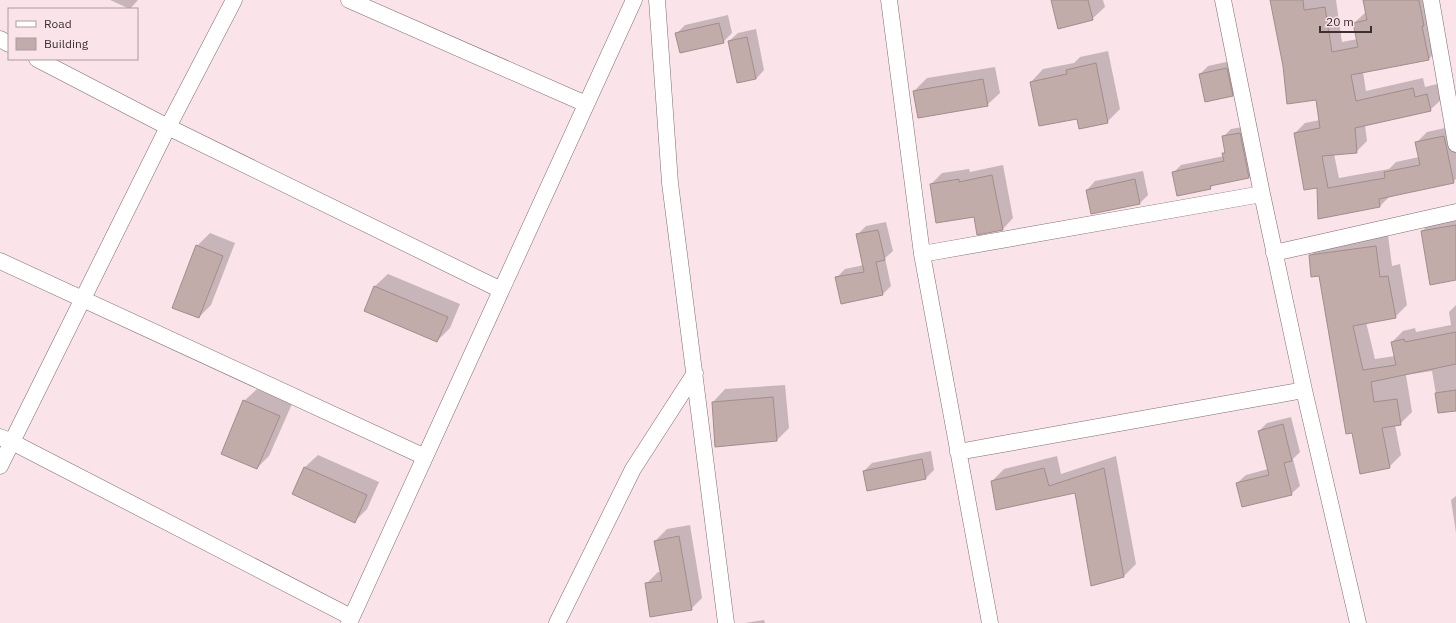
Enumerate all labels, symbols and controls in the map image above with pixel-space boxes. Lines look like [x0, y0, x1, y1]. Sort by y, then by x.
legend [8, 8, 138, 60]
scale bar [1320, 8, 1371, 34]
text: 20 m [1326, 14, 1354, 29]
text: Road [44, 16, 72, 31]
text: Building [44, 36, 89, 51]

